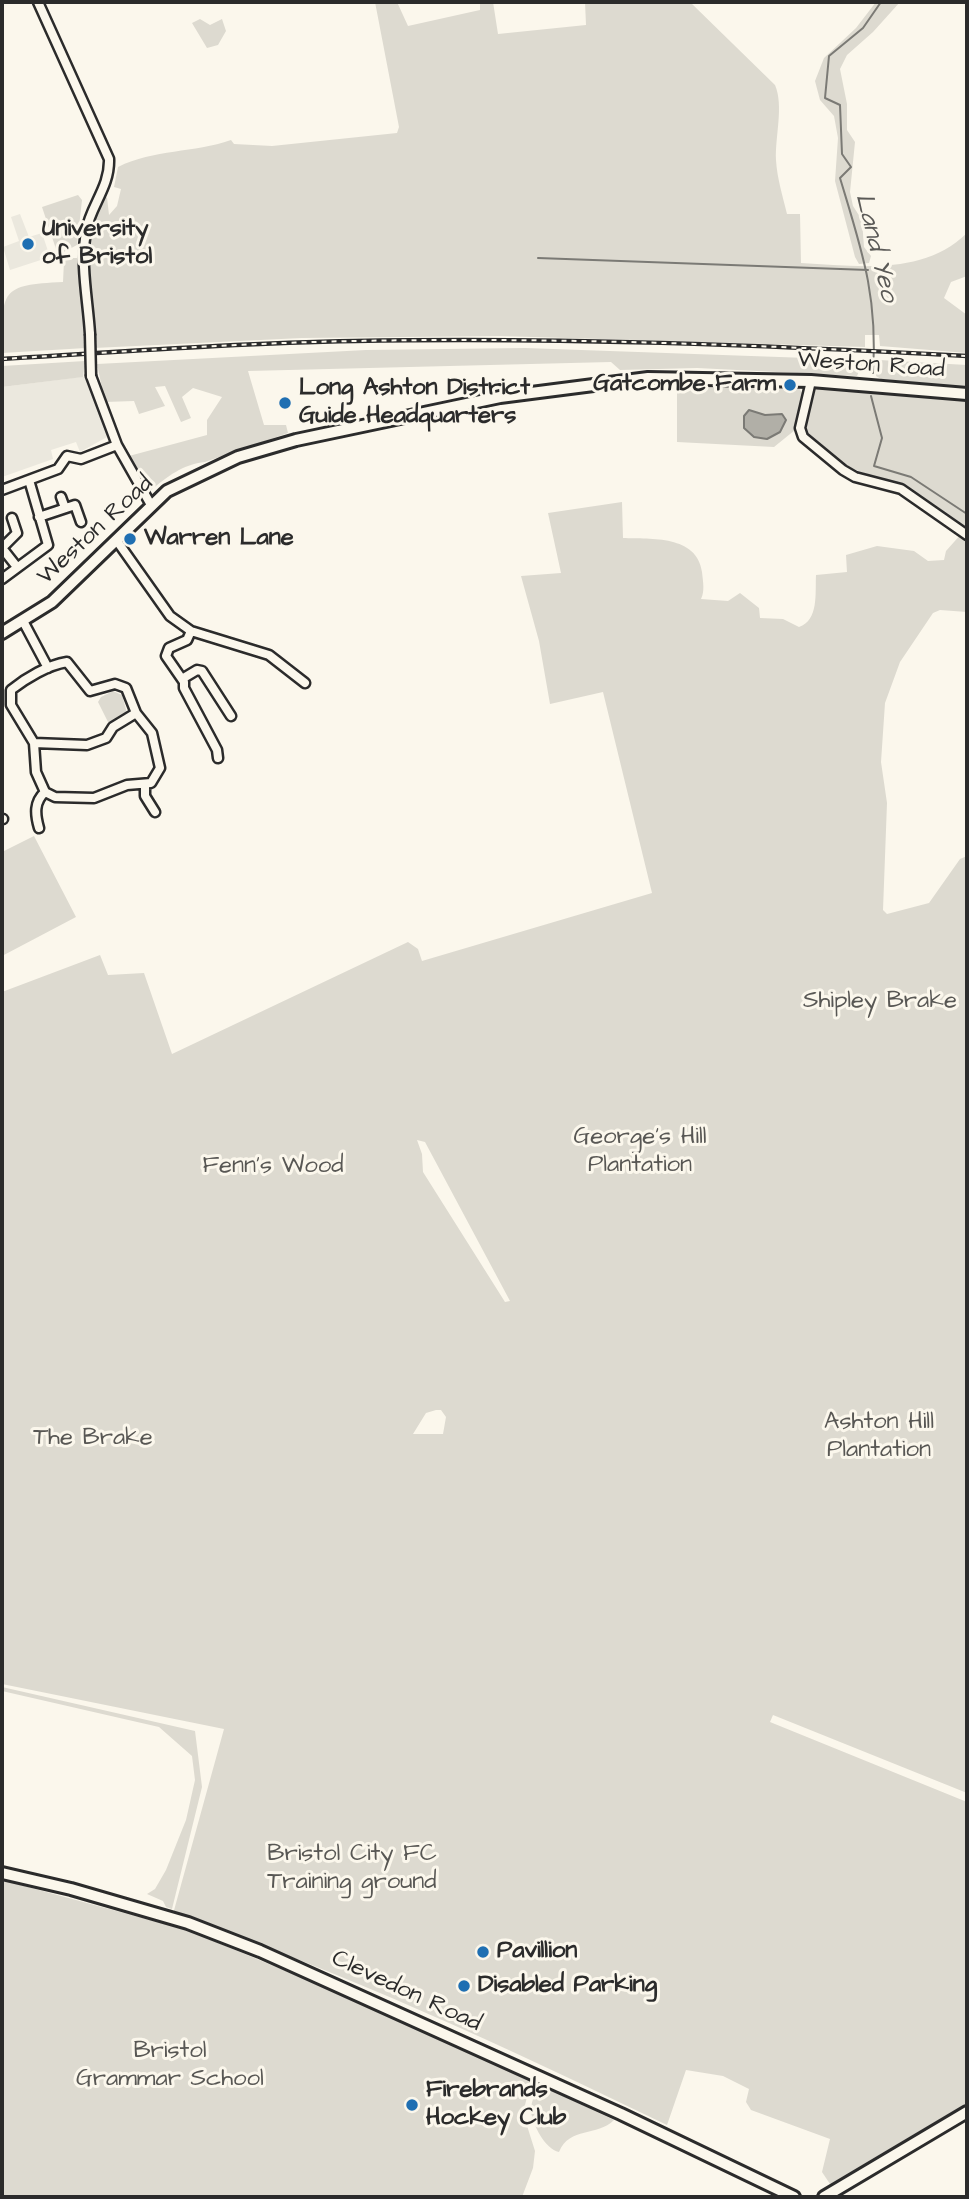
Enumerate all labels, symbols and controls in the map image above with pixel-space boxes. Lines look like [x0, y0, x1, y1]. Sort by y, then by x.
water label: Land Yeo [846, 191, 904, 305]
place label: University of Bristol [42, 216, 152, 272]
marker: University of Bristol [20, 236, 36, 252]
street label: Weston Road [796, 346, 946, 386]
place label: Gatcombe Farm [593, 371, 776, 399]
place label: Long Ashton District Guide Headquarters [299, 375, 530, 431]
marker: Gatcombe Farm [782, 377, 798, 393]
marker: Long Ashton District Guide Headquarters [277, 395, 293, 411]
street label: Weston Road [32, 470, 160, 592]
place label: Warren Lane [144, 525, 294, 553]
marker: Warren Lane [122, 531, 138, 547]
park label: Shipley Brake [803, 988, 957, 1016]
park label: George's Hill Plantation [574, 1124, 706, 1180]
park label: Fenn's Wood [202, 1153, 344, 1181]
park label: Ashton Hill Plantation [824, 1409, 934, 1465]
park label: The Brake [33, 1425, 153, 1453]
park label: Bristol City FC Training ground [267, 1841, 437, 1897]
place label: Pavillion [497, 1938, 577, 1966]
marker: Pavillion [475, 1944, 491, 1960]
street label: Clevedon Road [327, 1945, 485, 2039]
place label: Disabled Parking [478, 1972, 657, 2000]
marker: Disabled Parking [456, 1978, 472, 1994]
park label: Bristol Grammar School [76, 2038, 264, 2094]
place label: Firebrands Hockey Club [426, 2077, 566, 2133]
marker: Firebrands Hockey Club [404, 2097, 420, 2113]

